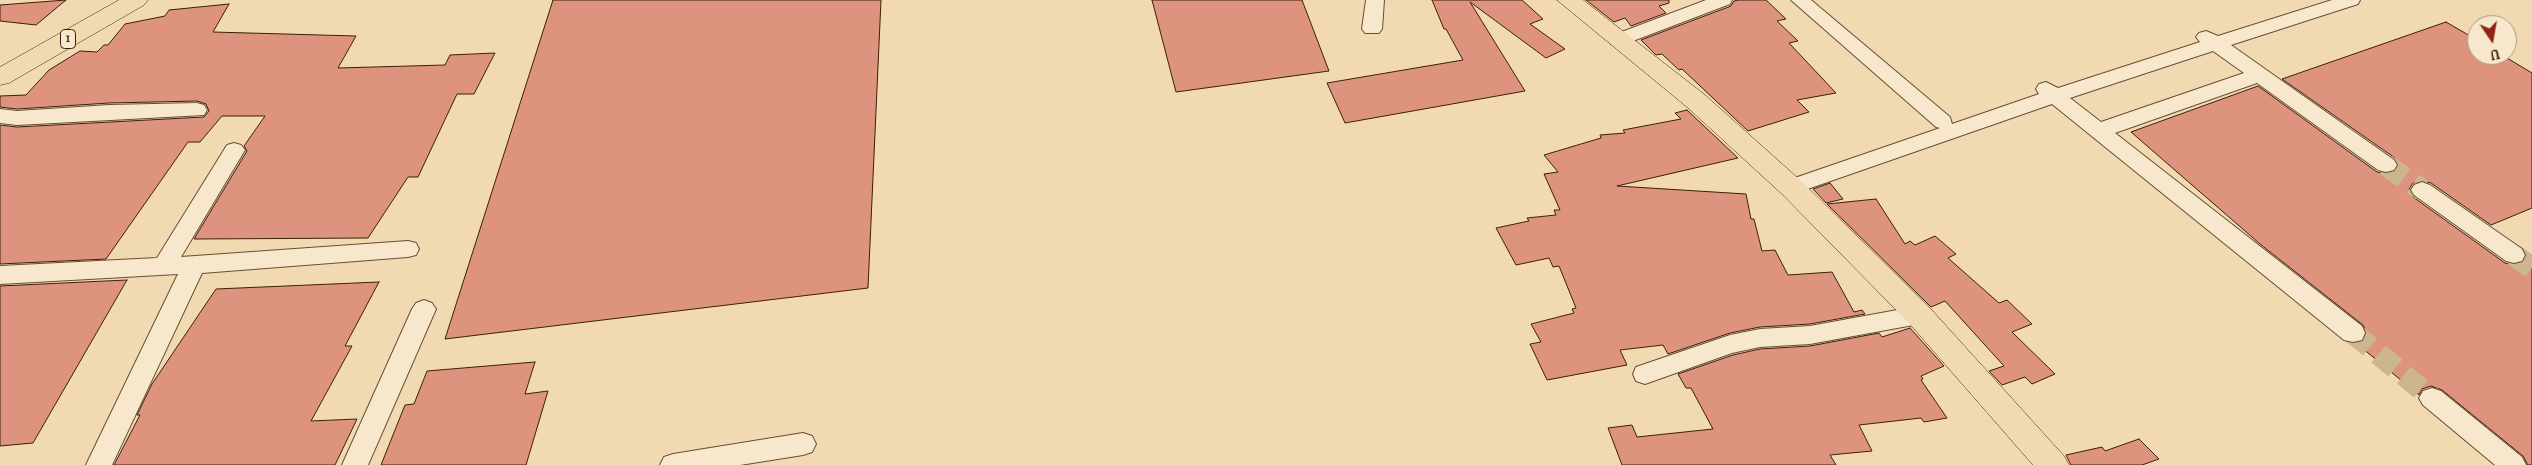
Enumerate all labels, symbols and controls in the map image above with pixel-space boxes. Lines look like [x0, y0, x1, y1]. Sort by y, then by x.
north arrow [2467, 15, 2517, 65]
road number: 1 [60, 30, 76, 48]
text: U [2489, 44, 2501, 64]

